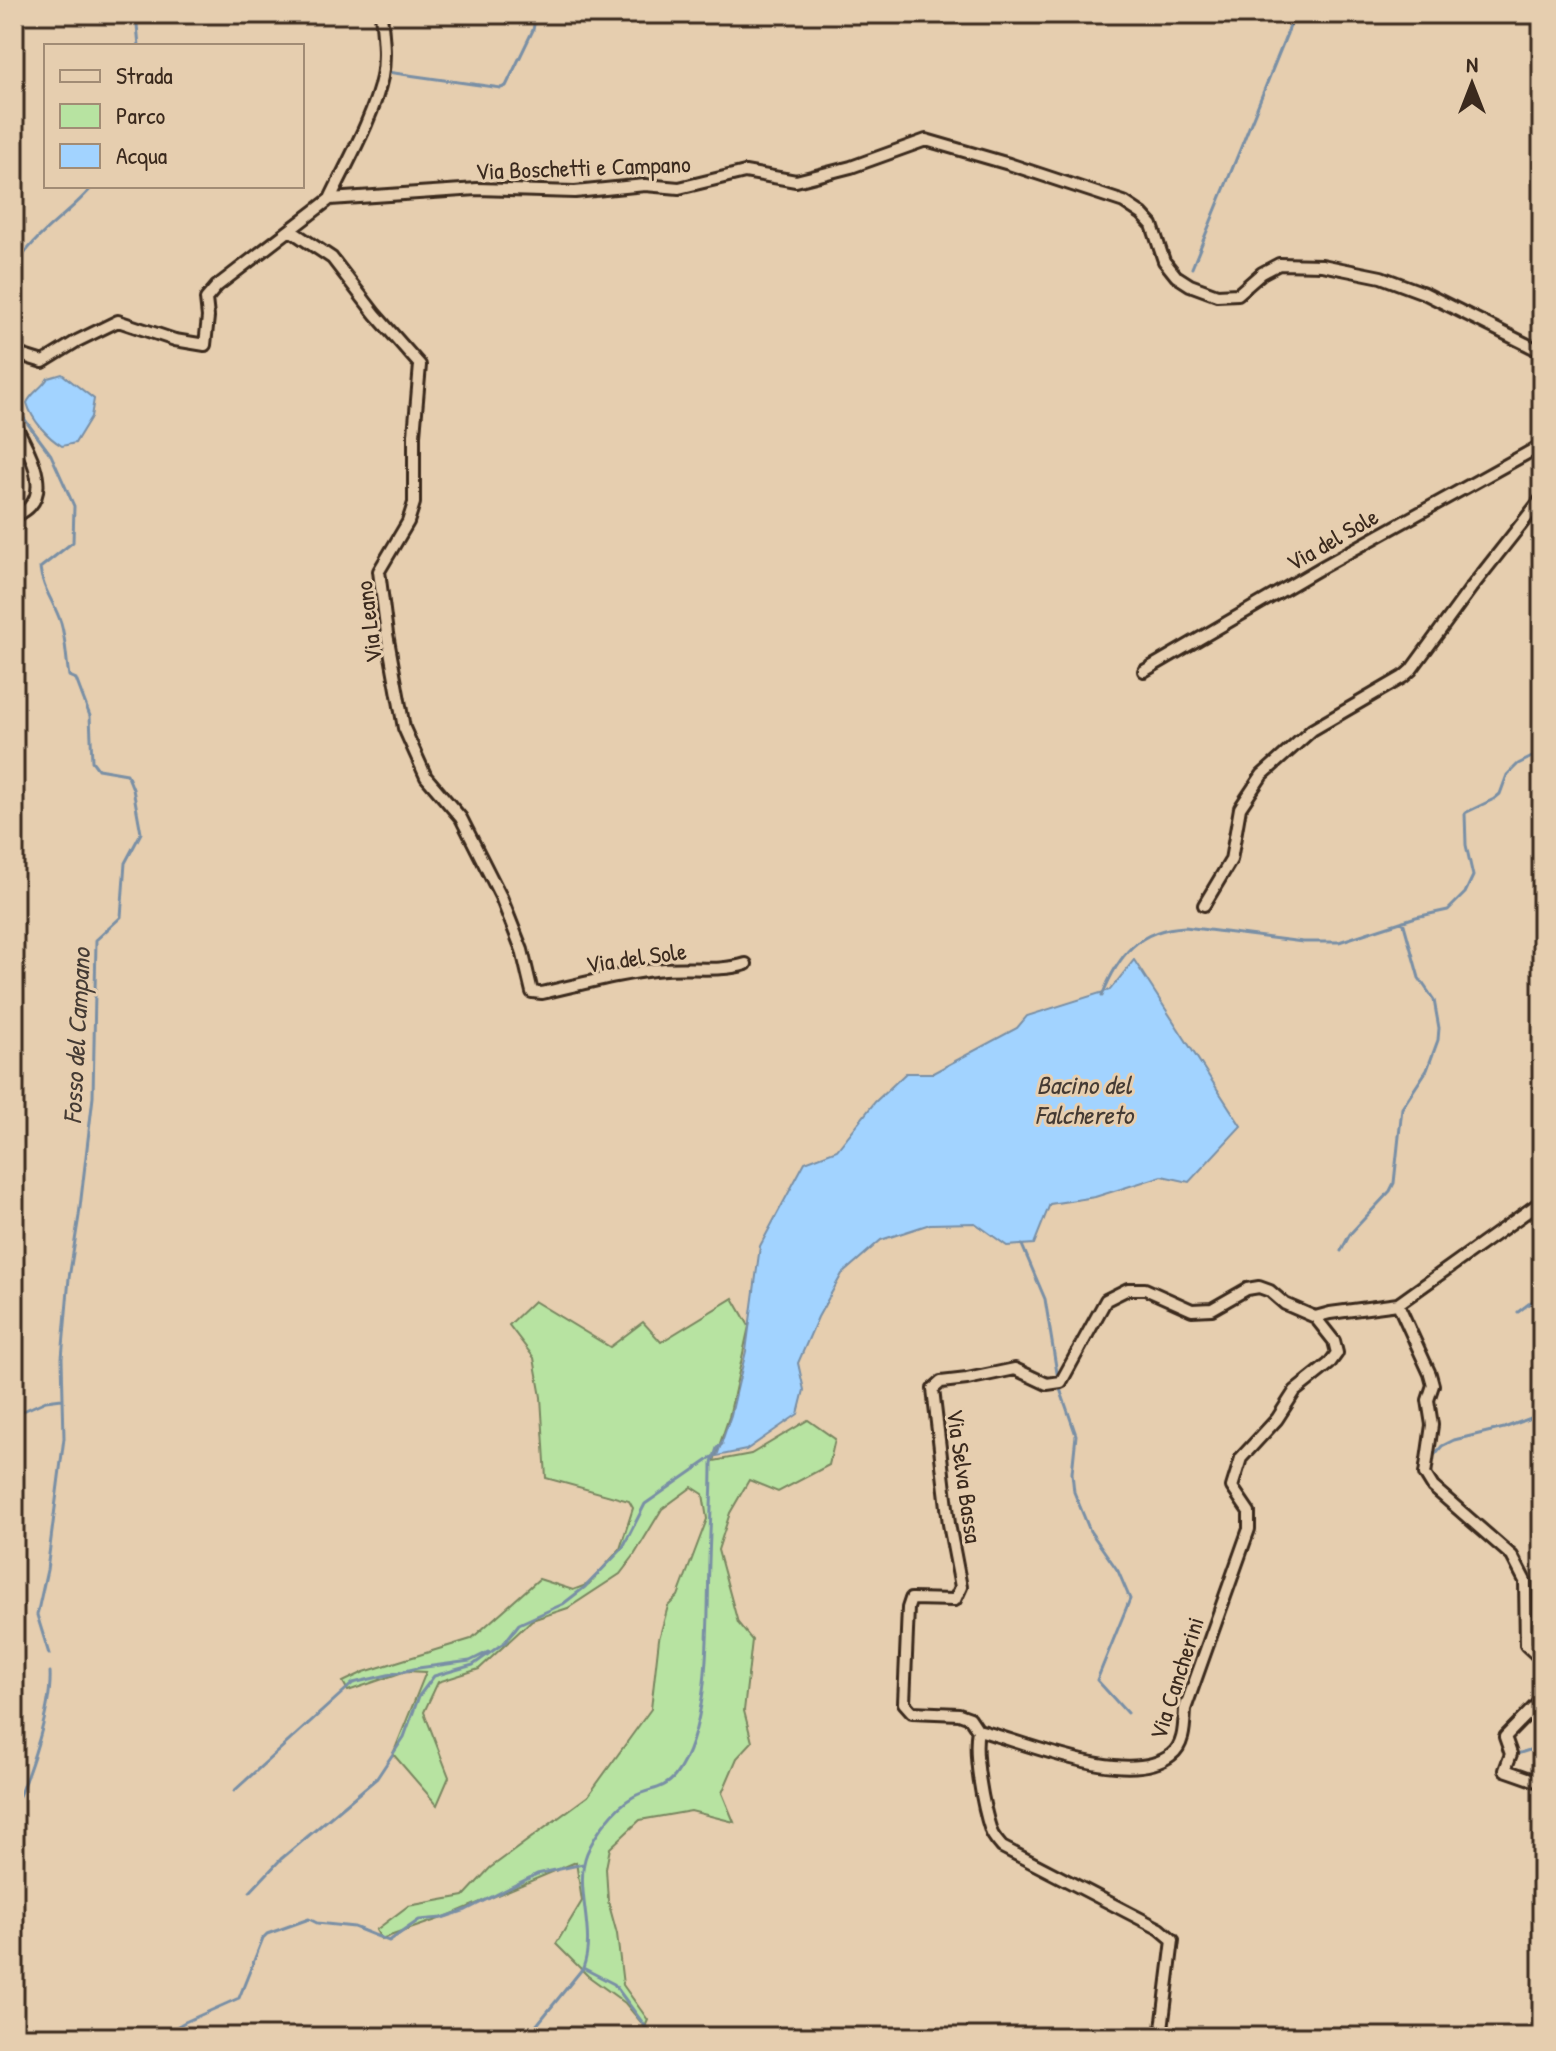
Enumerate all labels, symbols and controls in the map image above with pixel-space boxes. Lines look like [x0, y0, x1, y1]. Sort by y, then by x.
legend [44, 44, 304, 188]
north arrow [1432, 44, 1512, 124]
text: N [1466, 49, 1478, 79]
text: Strada [116, 59, 173, 91]
text: Parco [116, 99, 166, 131]
text: Acqua [116, 139, 167, 171]
street label: Via Boschetti e Campano [475, 147, 692, 187]
street label: Via del Sole [1280, 500, 1384, 578]
street label: Via Leano [347, 579, 389, 665]
street label: Via del Sole [584, 934, 689, 980]
water label: Fosso del Campano [54, 945, 99, 1125]
water label: Bacino del Falchereto [1035, 1067, 1136, 1132]
street label: Via Selva Bassa [940, 1407, 990, 1545]
street label: Via Cancherini [1141, 1613, 1211, 1743]

